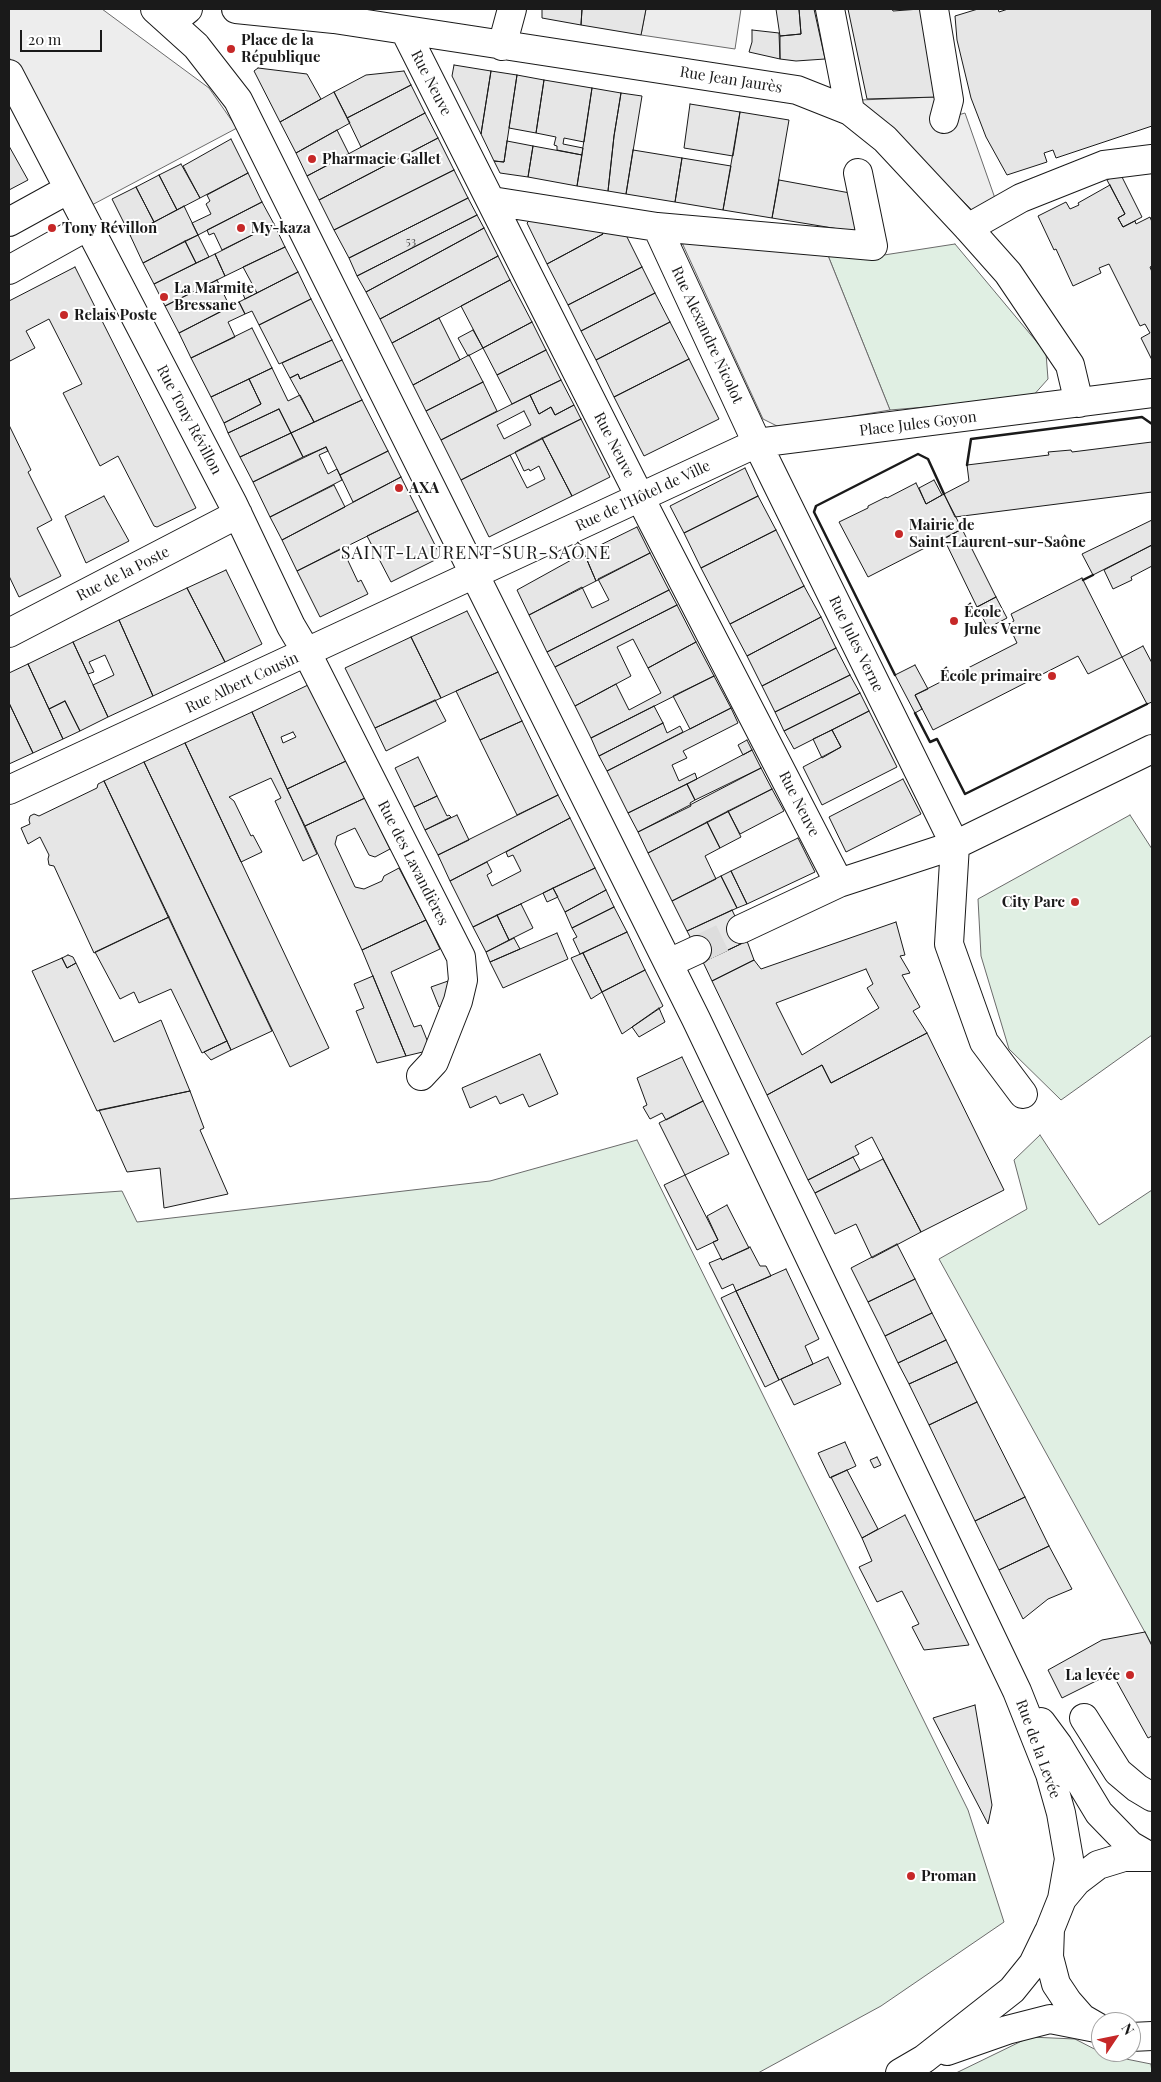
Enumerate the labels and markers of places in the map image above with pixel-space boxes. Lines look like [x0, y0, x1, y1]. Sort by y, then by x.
place label: Place de la République [241, 31, 320, 66]
marker: Place de la République [225, 43, 237, 55]
place label: Pharmacie Gallet [322, 150, 441, 168]
marker: Pharmacie Gallet [306, 153, 318, 165]
place label: Tony Révillon [62, 219, 157, 237]
place label: My-kaza [251, 219, 311, 237]
marker: Tony Révillon [46, 222, 58, 234]
marker: My-kaza [235, 222, 247, 234]
place label: La Marmite Bressane [174, 279, 254, 314]
marker: La Marmite Bressane [158, 291, 170, 303]
place label: Relais Poste [74, 306, 157, 324]
marker: Relais Poste [58, 309, 70, 321]
place label: AXA [409, 479, 439, 497]
marker: AXA [393, 482, 405, 494]
place label: Mairie de Saint-Laurent-sur-Saône [909, 516, 1086, 551]
marker: Mairie de Saint-Laurent-sur-Saône [893, 528, 905, 540]
place label: École Jules Verne [964, 603, 1041, 638]
marker: École Jules Verne [948, 615, 960, 627]
place label: École primaire [940, 667, 1042, 685]
marker: École primaire [1046, 670, 1058, 682]
place label: City Parc [1002, 893, 1065, 911]
marker: City Parc [1069, 896, 1081, 908]
place label: La levée [1065, 1666, 1120, 1684]
marker: La levée [1124, 1669, 1136, 1681]
place label: Proman [921, 1867, 976, 1885]
marker: Proman [905, 1870, 917, 1882]

